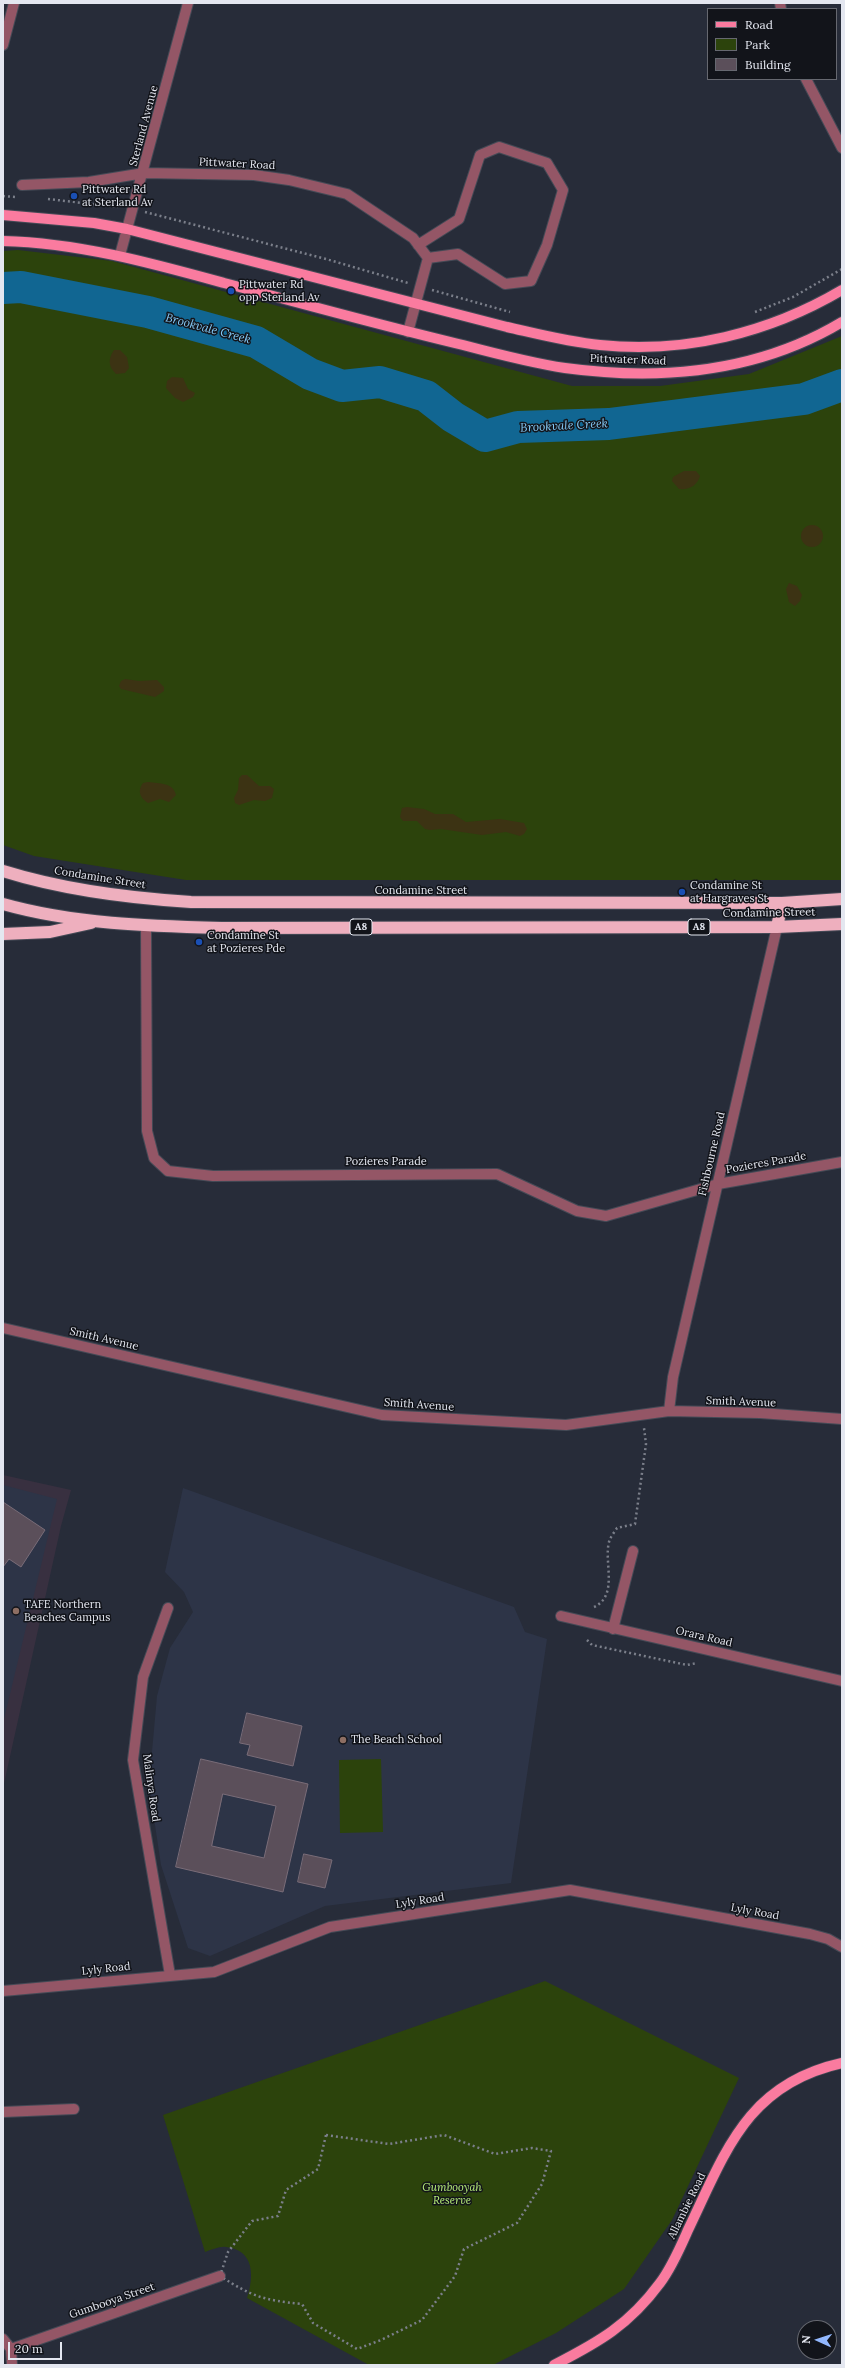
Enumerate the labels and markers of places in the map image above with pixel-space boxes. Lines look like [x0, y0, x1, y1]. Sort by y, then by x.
place label: Pittwater Rd at Sterland Av [82, 183, 153, 209]
marker: Pittwater Rd at Sterland Av [69, 191, 79, 201]
place label: Pittwater Rd opp Sterland Av [239, 278, 320, 304]
marker: Pittwater Rd opp Sterland Av [226, 286, 236, 296]
place label: Condamine St at Hargraves St [690, 879, 768, 905]
marker: Condamine St at Hargraves St [677, 887, 687, 897]
place label: Condamine St at Pozieres Pde [207, 929, 285, 955]
marker: Condamine St at Pozieres Pde [194, 937, 204, 947]
place label: TAFE Northern Beaches Campus [24, 1598, 110, 1624]
marker: TAFE Northern Beaches Campus [11, 1606, 21, 1616]
place label: The Beach School [351, 1733, 442, 1747]
marker: The Beach School [338, 1735, 348, 1745]

